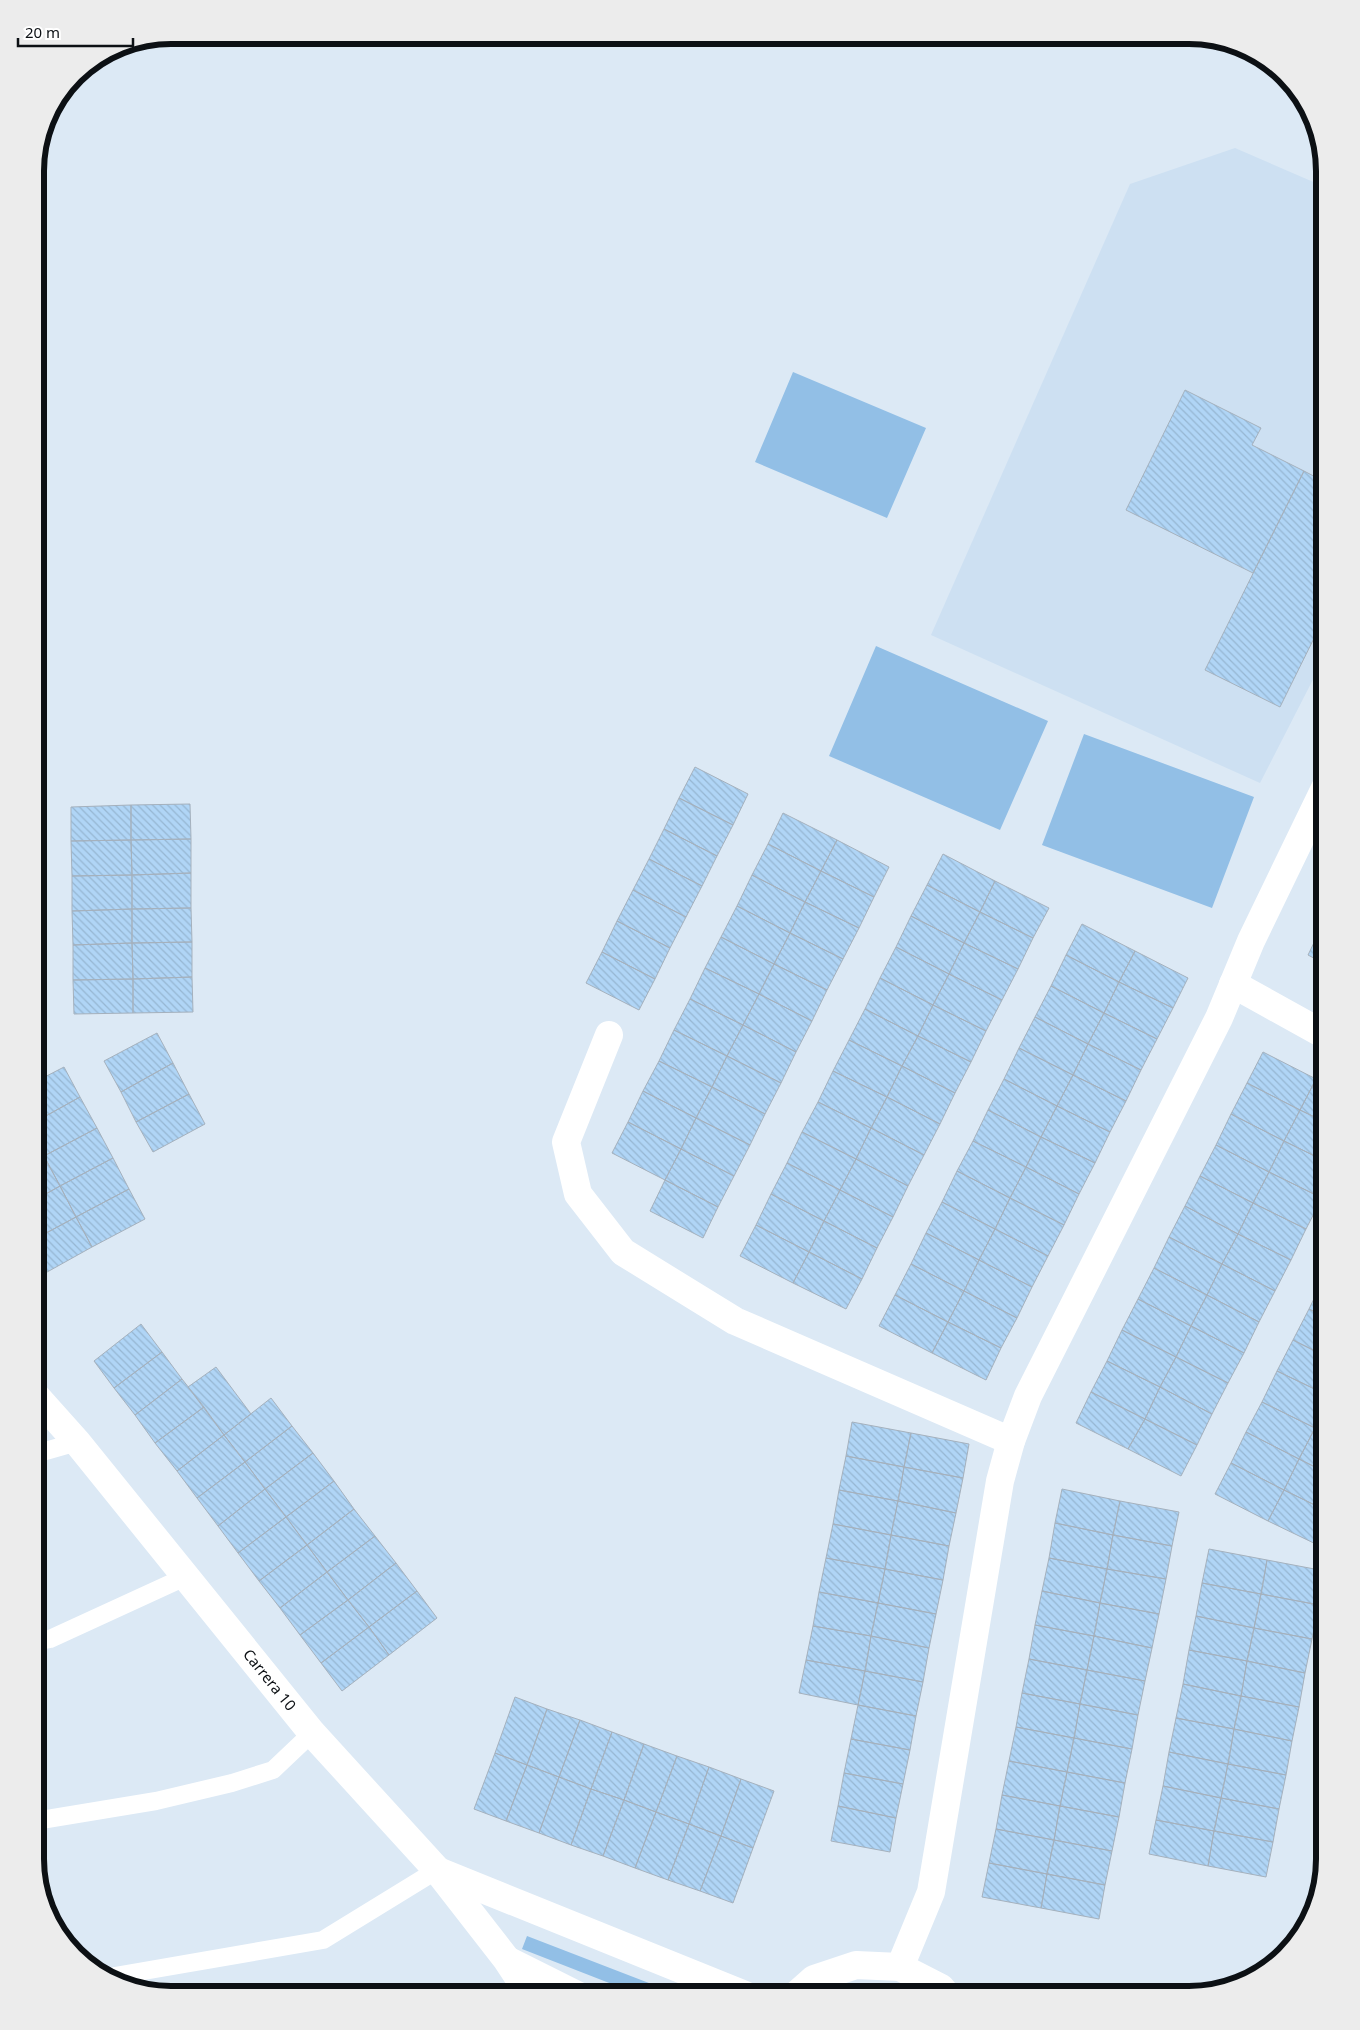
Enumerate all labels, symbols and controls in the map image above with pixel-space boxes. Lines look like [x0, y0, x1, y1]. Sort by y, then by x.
scale bar [18, 15, 132, 47]
text: 20 m [25, 22, 60, 42]
street label: Carrera 10 [239, 1644, 301, 1714]

